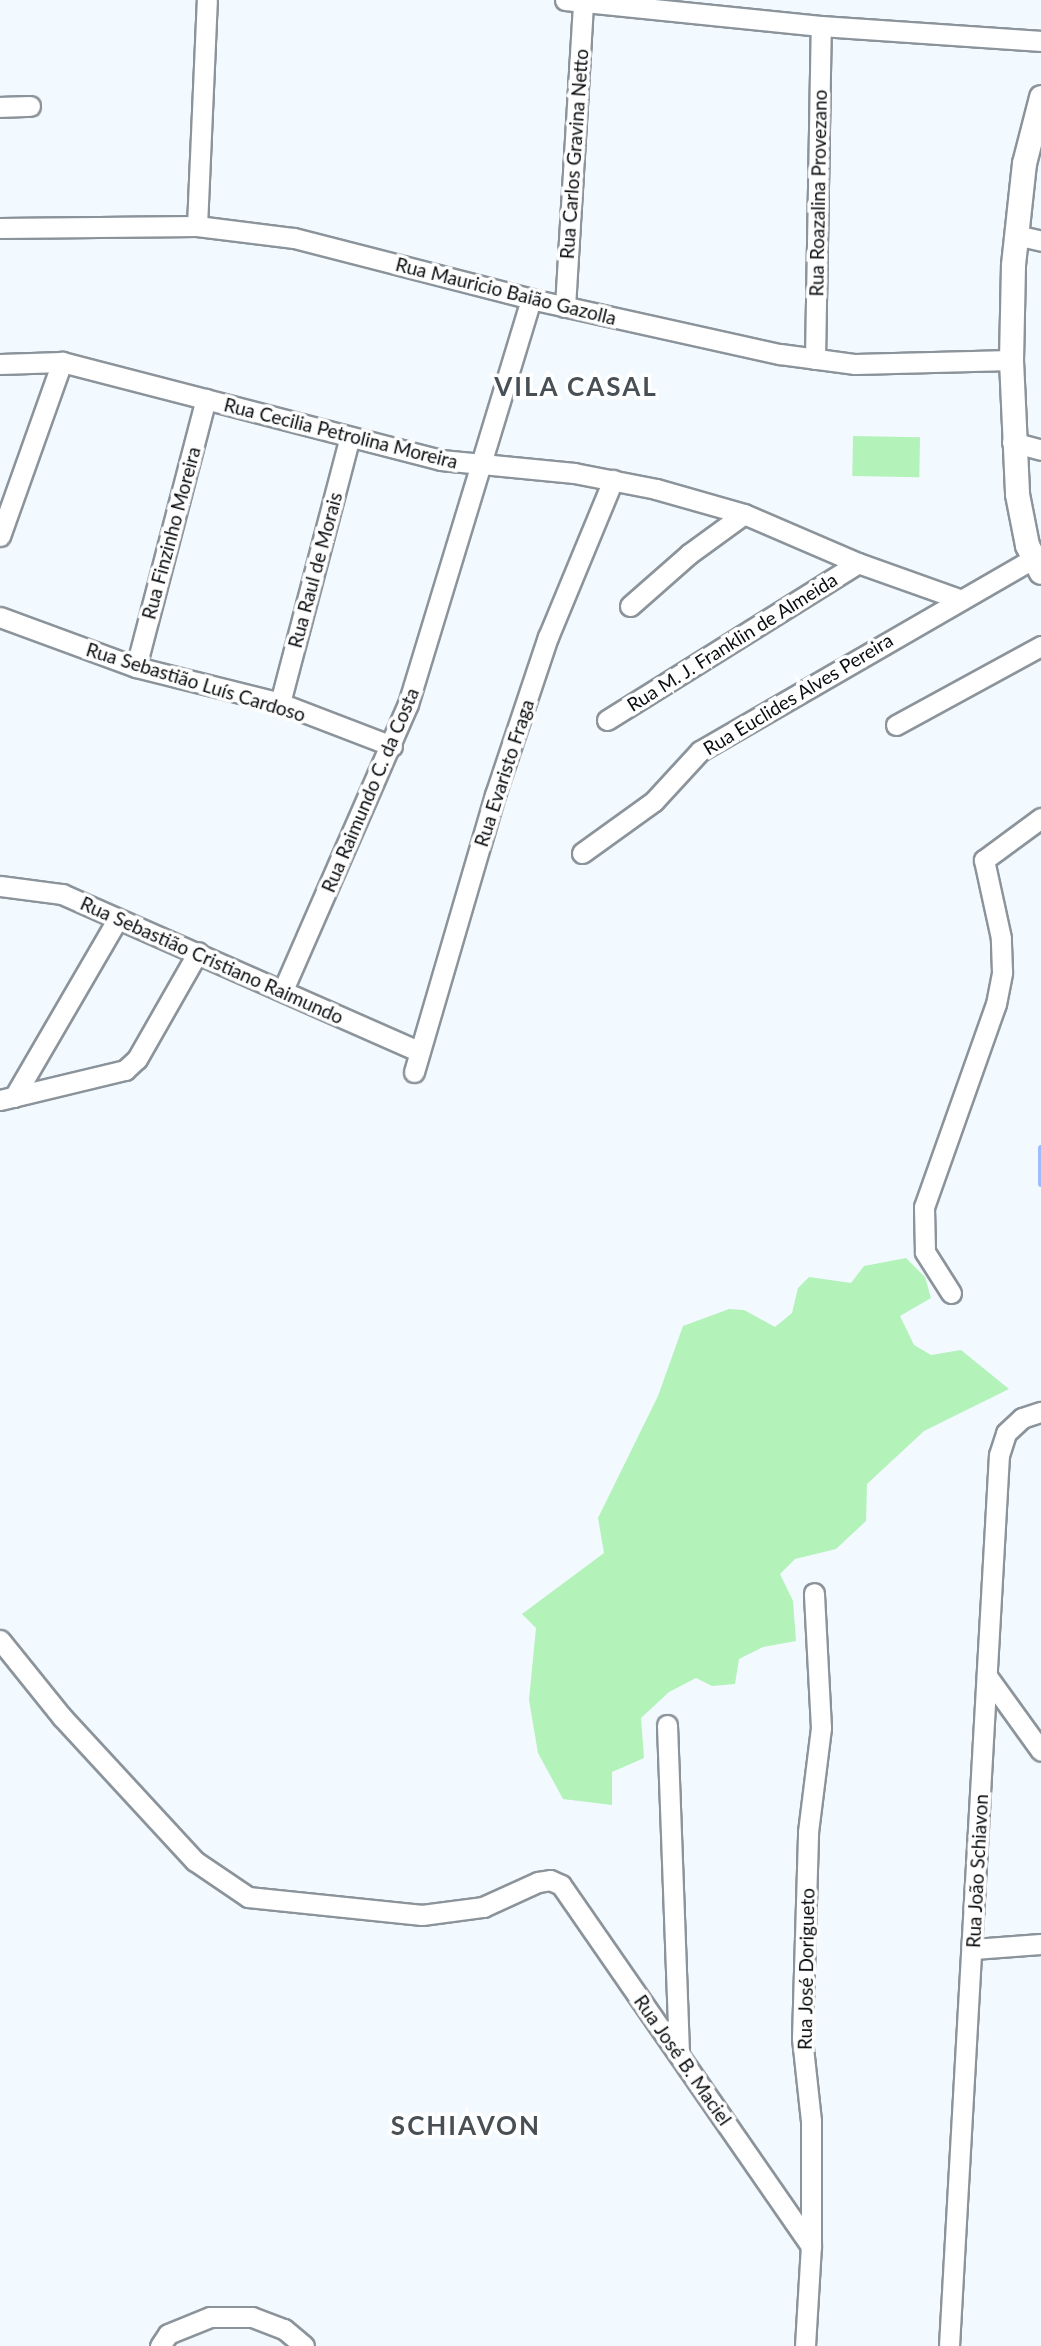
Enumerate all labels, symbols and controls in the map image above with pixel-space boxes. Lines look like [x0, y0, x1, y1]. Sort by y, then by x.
street label: Rua Carlos Gravina Netto [555, 48, 593, 260]
street label: Rua Roazalina Provezano [805, 89, 831, 297]
street label: Rua Mauricio Baião Gazolla [393, 253, 619, 329]
district label: VILA CASAL [495, 371, 657, 403]
street label: Rua Cecilia Petrolina Moreira [222, 393, 460, 473]
street label: Rua Finzinho Moreira [137, 444, 205, 622]
street label: Rua Raul de Morais [283, 490, 347, 650]
street label: Rua M. J. Franklin de Almeida [622, 568, 842, 716]
street label: Rua Euclides Alves Pereira [699, 628, 897, 760]
street label: Rua Sebastião Luís Cardoso [83, 638, 309, 726]
street label: Rua Raimundo C. da Costa [317, 684, 423, 896]
street label: Rua Evaristo Fraga [469, 696, 539, 850]
street label: Rua Sebastião Cristiano Raimundo [77, 892, 347, 1028]
street label: Rua João Schiavon [962, 1793, 992, 1949]
street label: Rua José Dorigueto [793, 1888, 819, 2050]
street label: Rua José B. Maciel [629, 1990, 737, 2130]
district label: SCHIAVON [392, 2110, 540, 2142]

